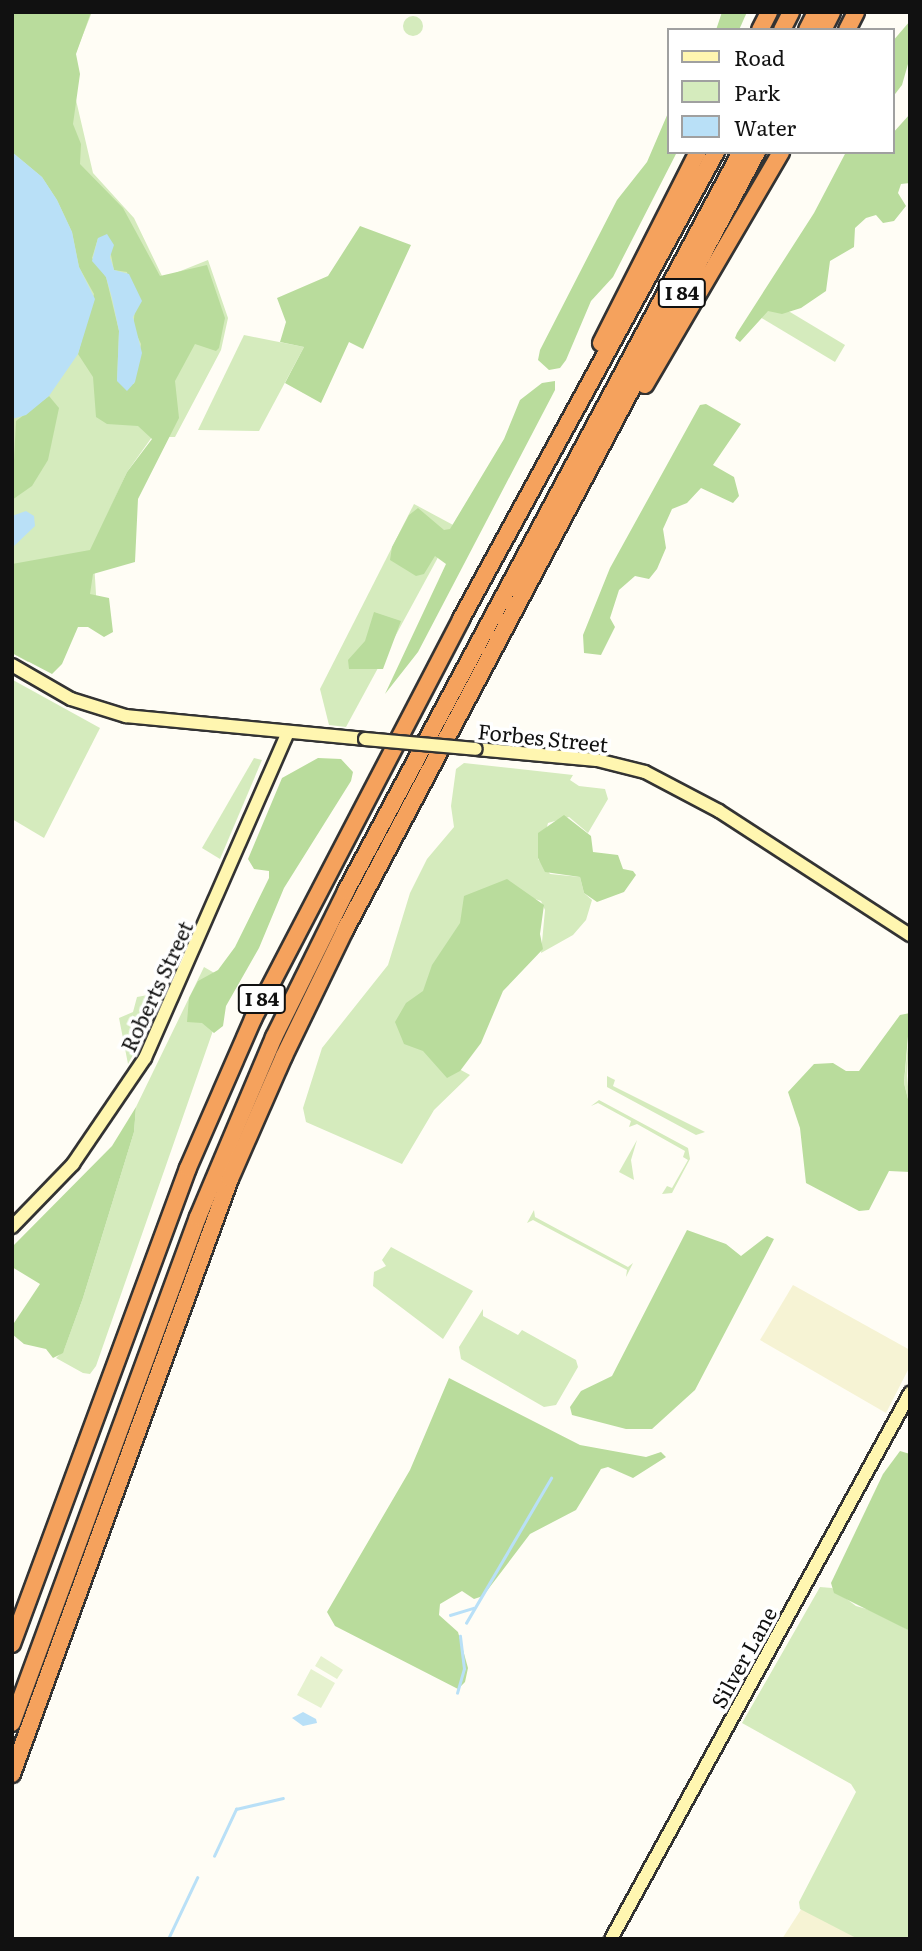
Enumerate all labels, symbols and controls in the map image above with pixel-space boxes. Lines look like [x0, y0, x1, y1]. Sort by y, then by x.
legend [666, 28, 894, 154]
text: Road [734, 41, 785, 72]
text: Park [734, 76, 780, 107]
text: Water [734, 111, 796, 142]
road number: I 84 [658, 278, 706, 308]
street label: Forbes Street [477, 718, 609, 756]
street label: Roberts Street [115, 917, 197, 1055]
road number: I 84 [238, 984, 286, 1015]
street label: Silver Lane [705, 1602, 781, 1712]

